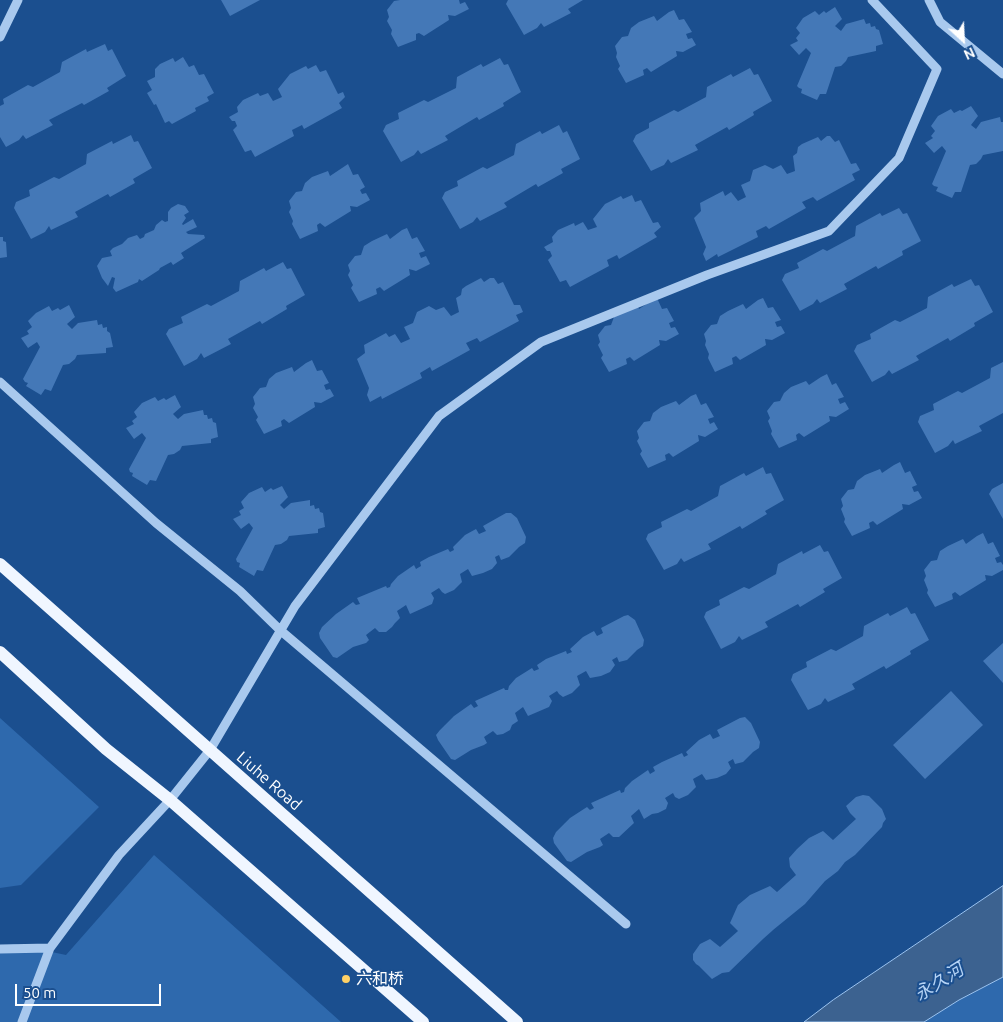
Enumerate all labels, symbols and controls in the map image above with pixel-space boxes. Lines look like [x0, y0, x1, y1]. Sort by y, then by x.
north arrow [938, 15, 988, 65]
text: N [961, 44, 977, 63]
street label: Liuhe Road [233, 748, 305, 814]
water label: 永久河 [910, 959, 968, 1005]
place label: 六和桥 [356, 969, 404, 989]
marker: 六和桥 [340, 973, 352, 985]
scale bar [18, 974, 164, 1006]
text: 50 m [23, 984, 56, 1001]

